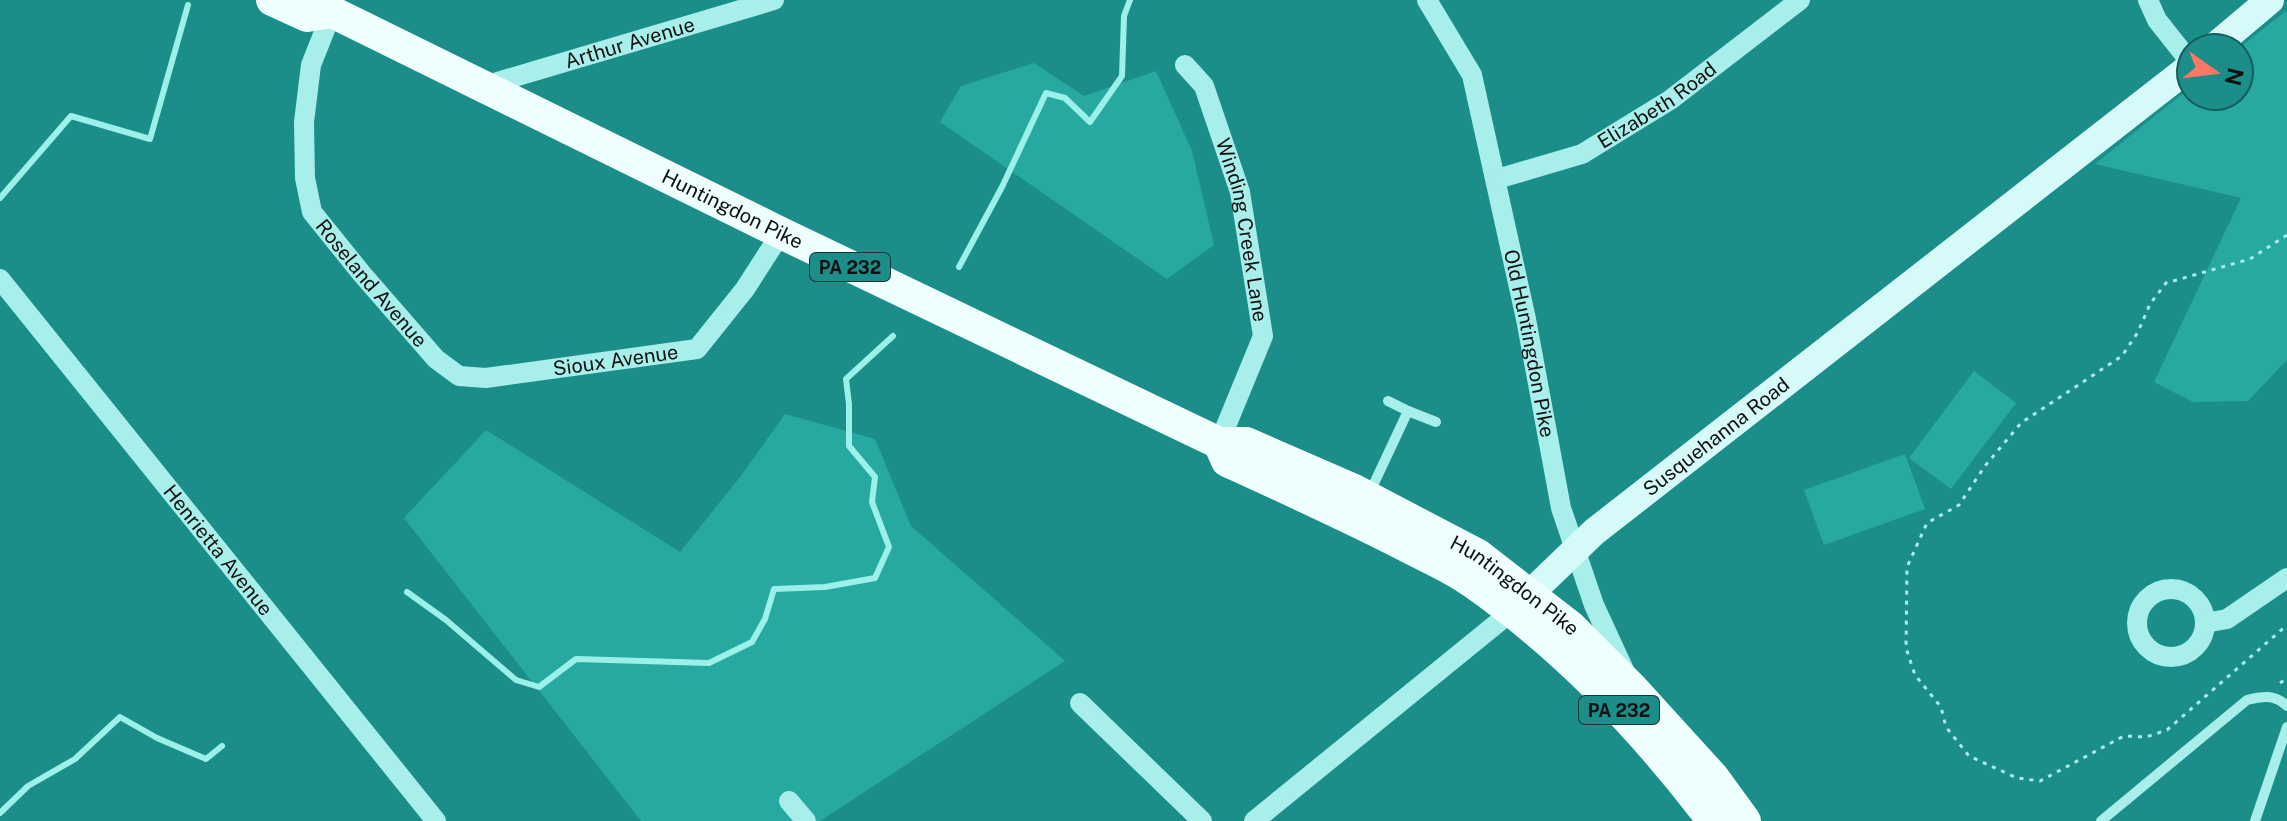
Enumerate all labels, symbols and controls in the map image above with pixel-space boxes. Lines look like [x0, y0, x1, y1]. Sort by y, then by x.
street label: Arthur Avenue [562, 12, 697, 73]
north arrow [2175, 32, 2255, 112]
street label: Elizabeth Road [1593, 57, 1721, 154]
text: N [2220, 65, 2249, 88]
street label: Winding Creek Lane [1211, 135, 1273, 324]
street label: Huntingdon Pike [658, 164, 807, 254]
street label: Roseland Avenue [311, 214, 432, 352]
street label: Old Huntingdon Pike [1499, 247, 1560, 439]
road number: PA 232 [810, 253, 890, 281]
street label: Sioux Avenue [551, 340, 680, 381]
street label: Susquehanna Road [1638, 372, 1794, 501]
street label: Henrietta Avenue [158, 480, 278, 620]
street label: Huntingdon Pike [1446, 531, 1584, 640]
road number: PA 232 [1579, 696, 1659, 724]

